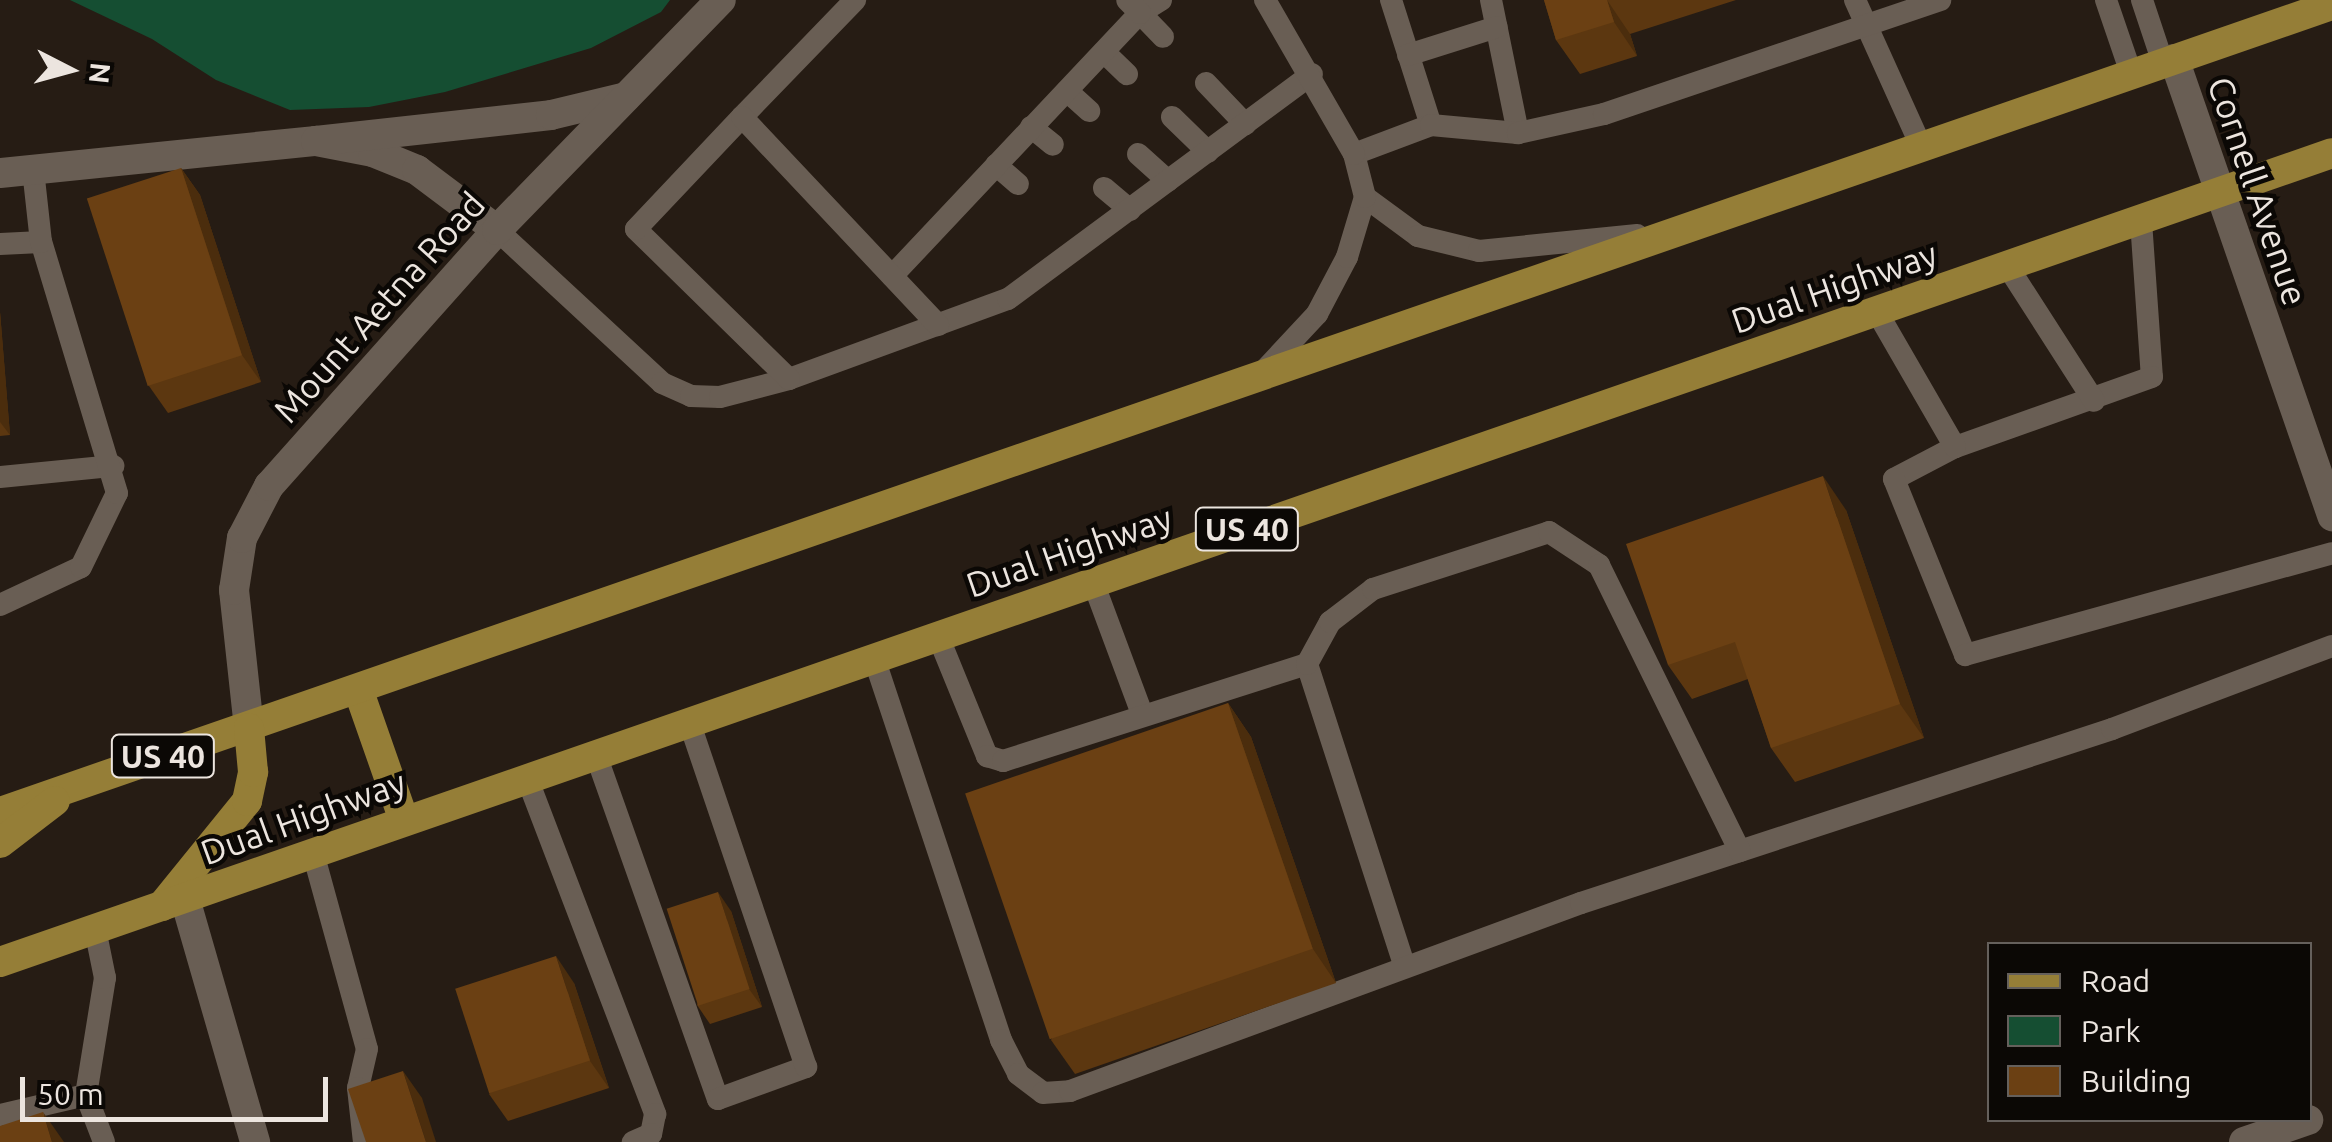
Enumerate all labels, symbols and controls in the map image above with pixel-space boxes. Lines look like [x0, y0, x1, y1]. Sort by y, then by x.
north arrow [20, 20, 120, 120]
text: N [84, 61, 117, 85]
street label: Cornell Avenue [2199, 71, 2317, 311]
street label: Mount Aetna Road [265, 183, 493, 431]
street label: Dual Highway [1726, 232, 1942, 342]
street label: Dual Highway [961, 496, 1177, 606]
road number: US 40 [1194, 502, 1300, 556]
road number: US 40 [110, 729, 216, 783]
street label: Dual Highway [195, 761, 411, 873]
legend [1987, 942, 2312, 1122]
text: Road [2081, 964, 2150, 998]
text: Park [2081, 1014, 2141, 1048]
scale bar [25, 1057, 332, 1119]
text: Building [2081, 1064, 2192, 1098]
text: 50 m [37, 1077, 104, 1111]

